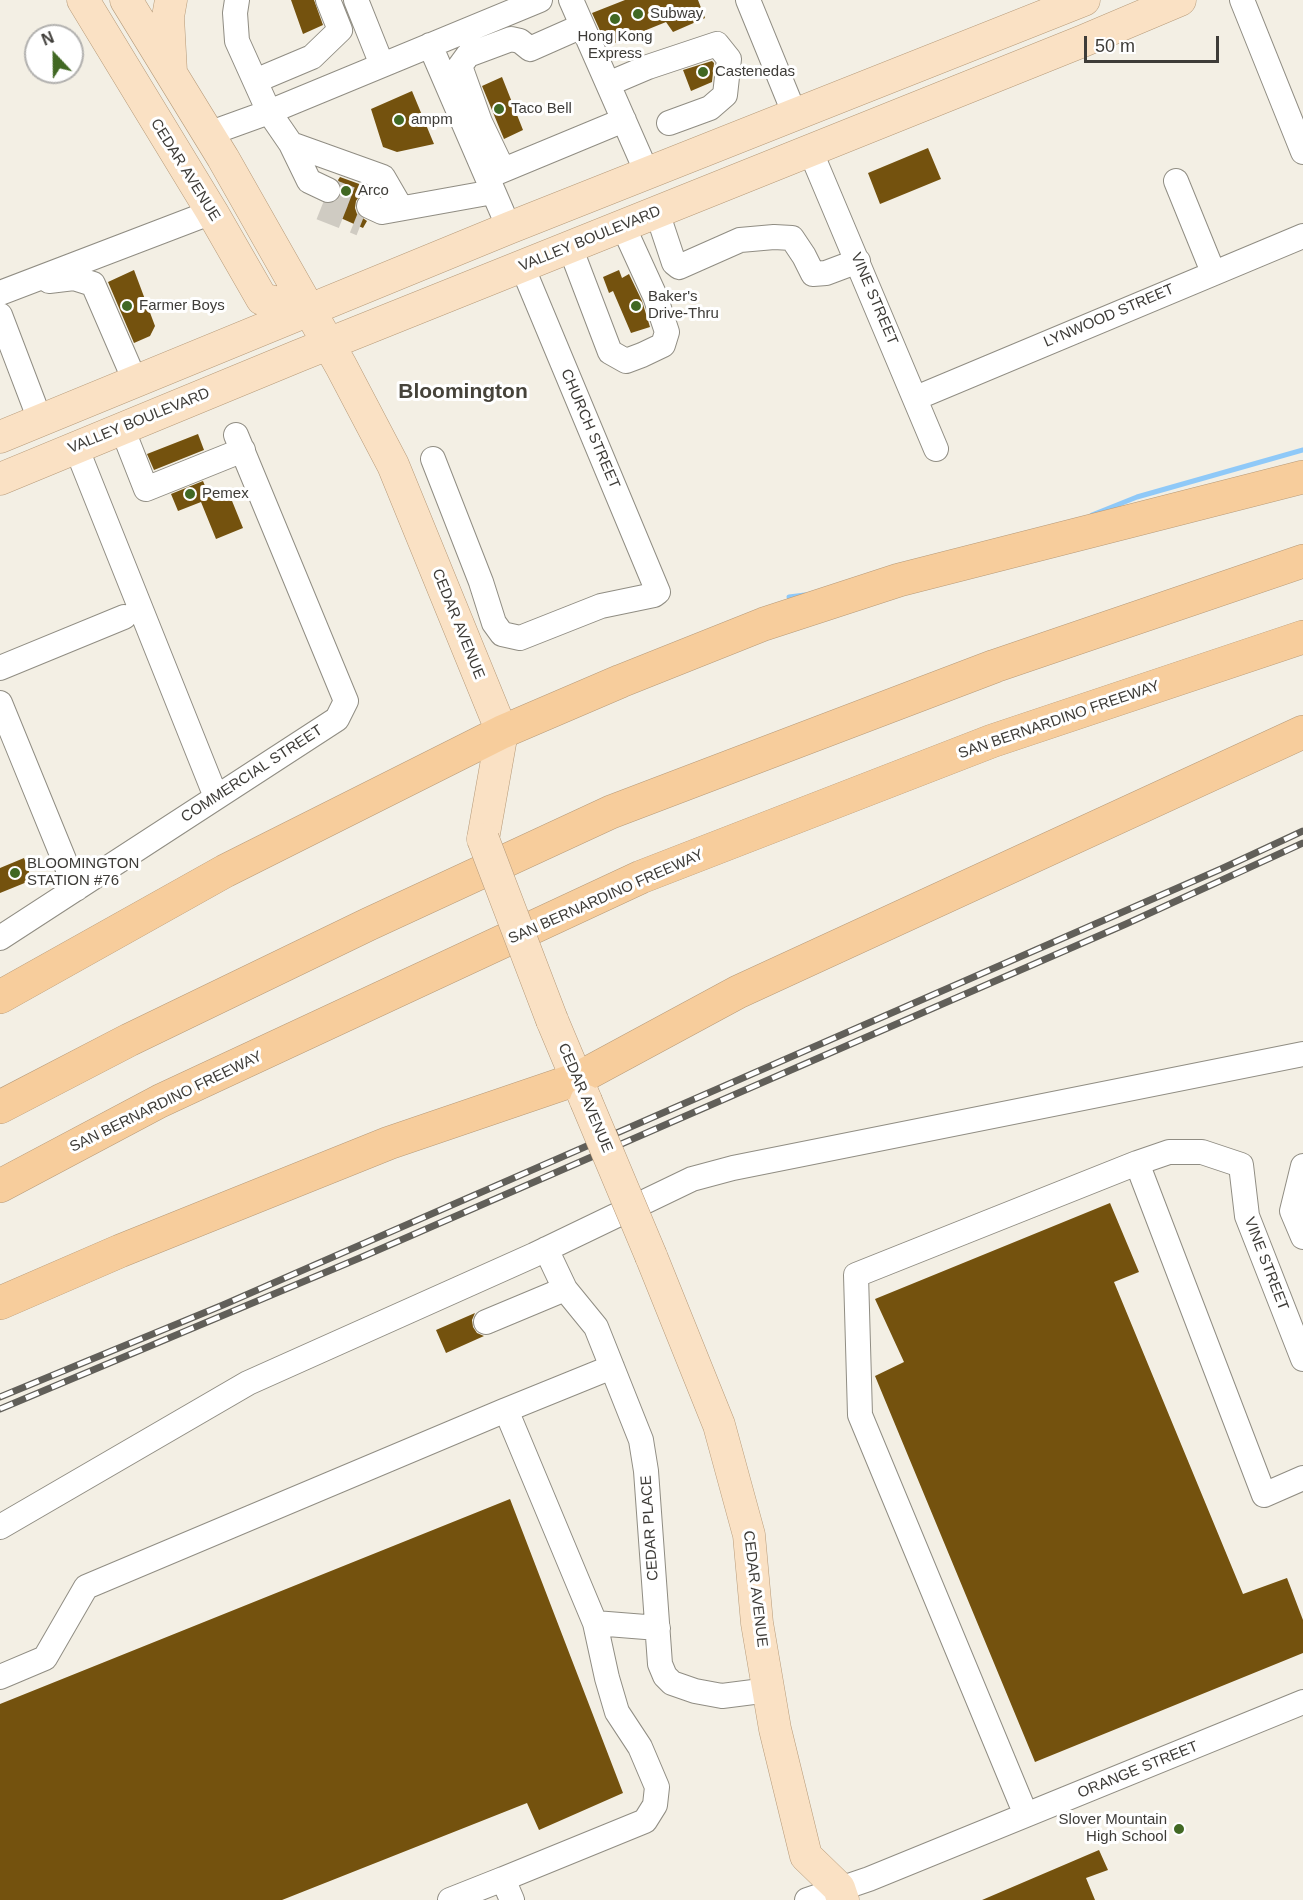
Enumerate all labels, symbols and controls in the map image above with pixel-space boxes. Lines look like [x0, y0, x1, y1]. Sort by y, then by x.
place label: Subway [650, 5, 703, 23]
marker: Subway [631, 7, 645, 21]
marker: Hong Kong Express [608, 12, 622, 26]
north arrow [24, 24, 84, 84]
scale bar [1087, 24, 1222, 62]
place label: Hong Kong Express [577, 28, 653, 63]
text: N [39, 29, 56, 49]
text: 50 m [1095, 36, 1135, 56]
place label: Castenedas [715, 63, 795, 81]
marker: Castenedas [696, 65, 710, 79]
place label: Taco Bell [511, 100, 572, 118]
marker: Taco Bell [492, 102, 506, 116]
place label: ampm [411, 111, 453, 129]
marker: ampm [392, 113, 406, 127]
street label: CEDAR AVENUE [146, 116, 224, 224]
place label: Arco [358, 182, 389, 200]
marker: Arco [339, 184, 353, 198]
street label: VALLEY BOULEVARD [517, 202, 663, 276]
street label: VINE STREET [847, 250, 901, 348]
street label: LYNWOOD STREET [1041, 280, 1177, 352]
place label: Baker's Drive-Thru [648, 288, 719, 323]
place label: Farmer Boys [139, 297, 225, 315]
marker: Farmer Boys [120, 299, 134, 313]
marker: Baker's Drive-Thru [629, 299, 643, 313]
street label: CHURCH STREET [557, 366, 623, 492]
district label: Bloomington [398, 379, 528, 405]
street label: VALLEY BOULEVARD [66, 384, 212, 458]
place label: Pemex [202, 485, 249, 503]
marker: Pemex [183, 487, 197, 501]
street label: CEDAR AVENUE [428, 566, 488, 682]
street label: SAN BERNARDINO FREEWAY [956, 677, 1162, 763]
street label: COMMERCIAL STREET [178, 722, 326, 826]
street label: SAN BERNARDINO FREEWAY [506, 846, 706, 948]
place label: BLOOMINGTON STATION #76 [27, 855, 139, 890]
marker: BLOOMINGTON STATION #76 [8, 866, 22, 880]
street label: CEDAR AVENUE [554, 1041, 616, 1155]
street label: SAN BERNARDINO FREEWAY [67, 1048, 265, 1156]
street label: VINE STREET [1240, 1215, 1292, 1313]
street label: CEDAR PLACE [637, 1475, 663, 1581]
street label: CEDAR AVENUE [739, 1530, 771, 1648]
street label: ORANGE STREET [1075, 1738, 1201, 1802]
place label: Slover Mountain High School [1059, 1811, 1167, 1846]
marker: Slover Mountain High School [1172, 1822, 1186, 1836]

